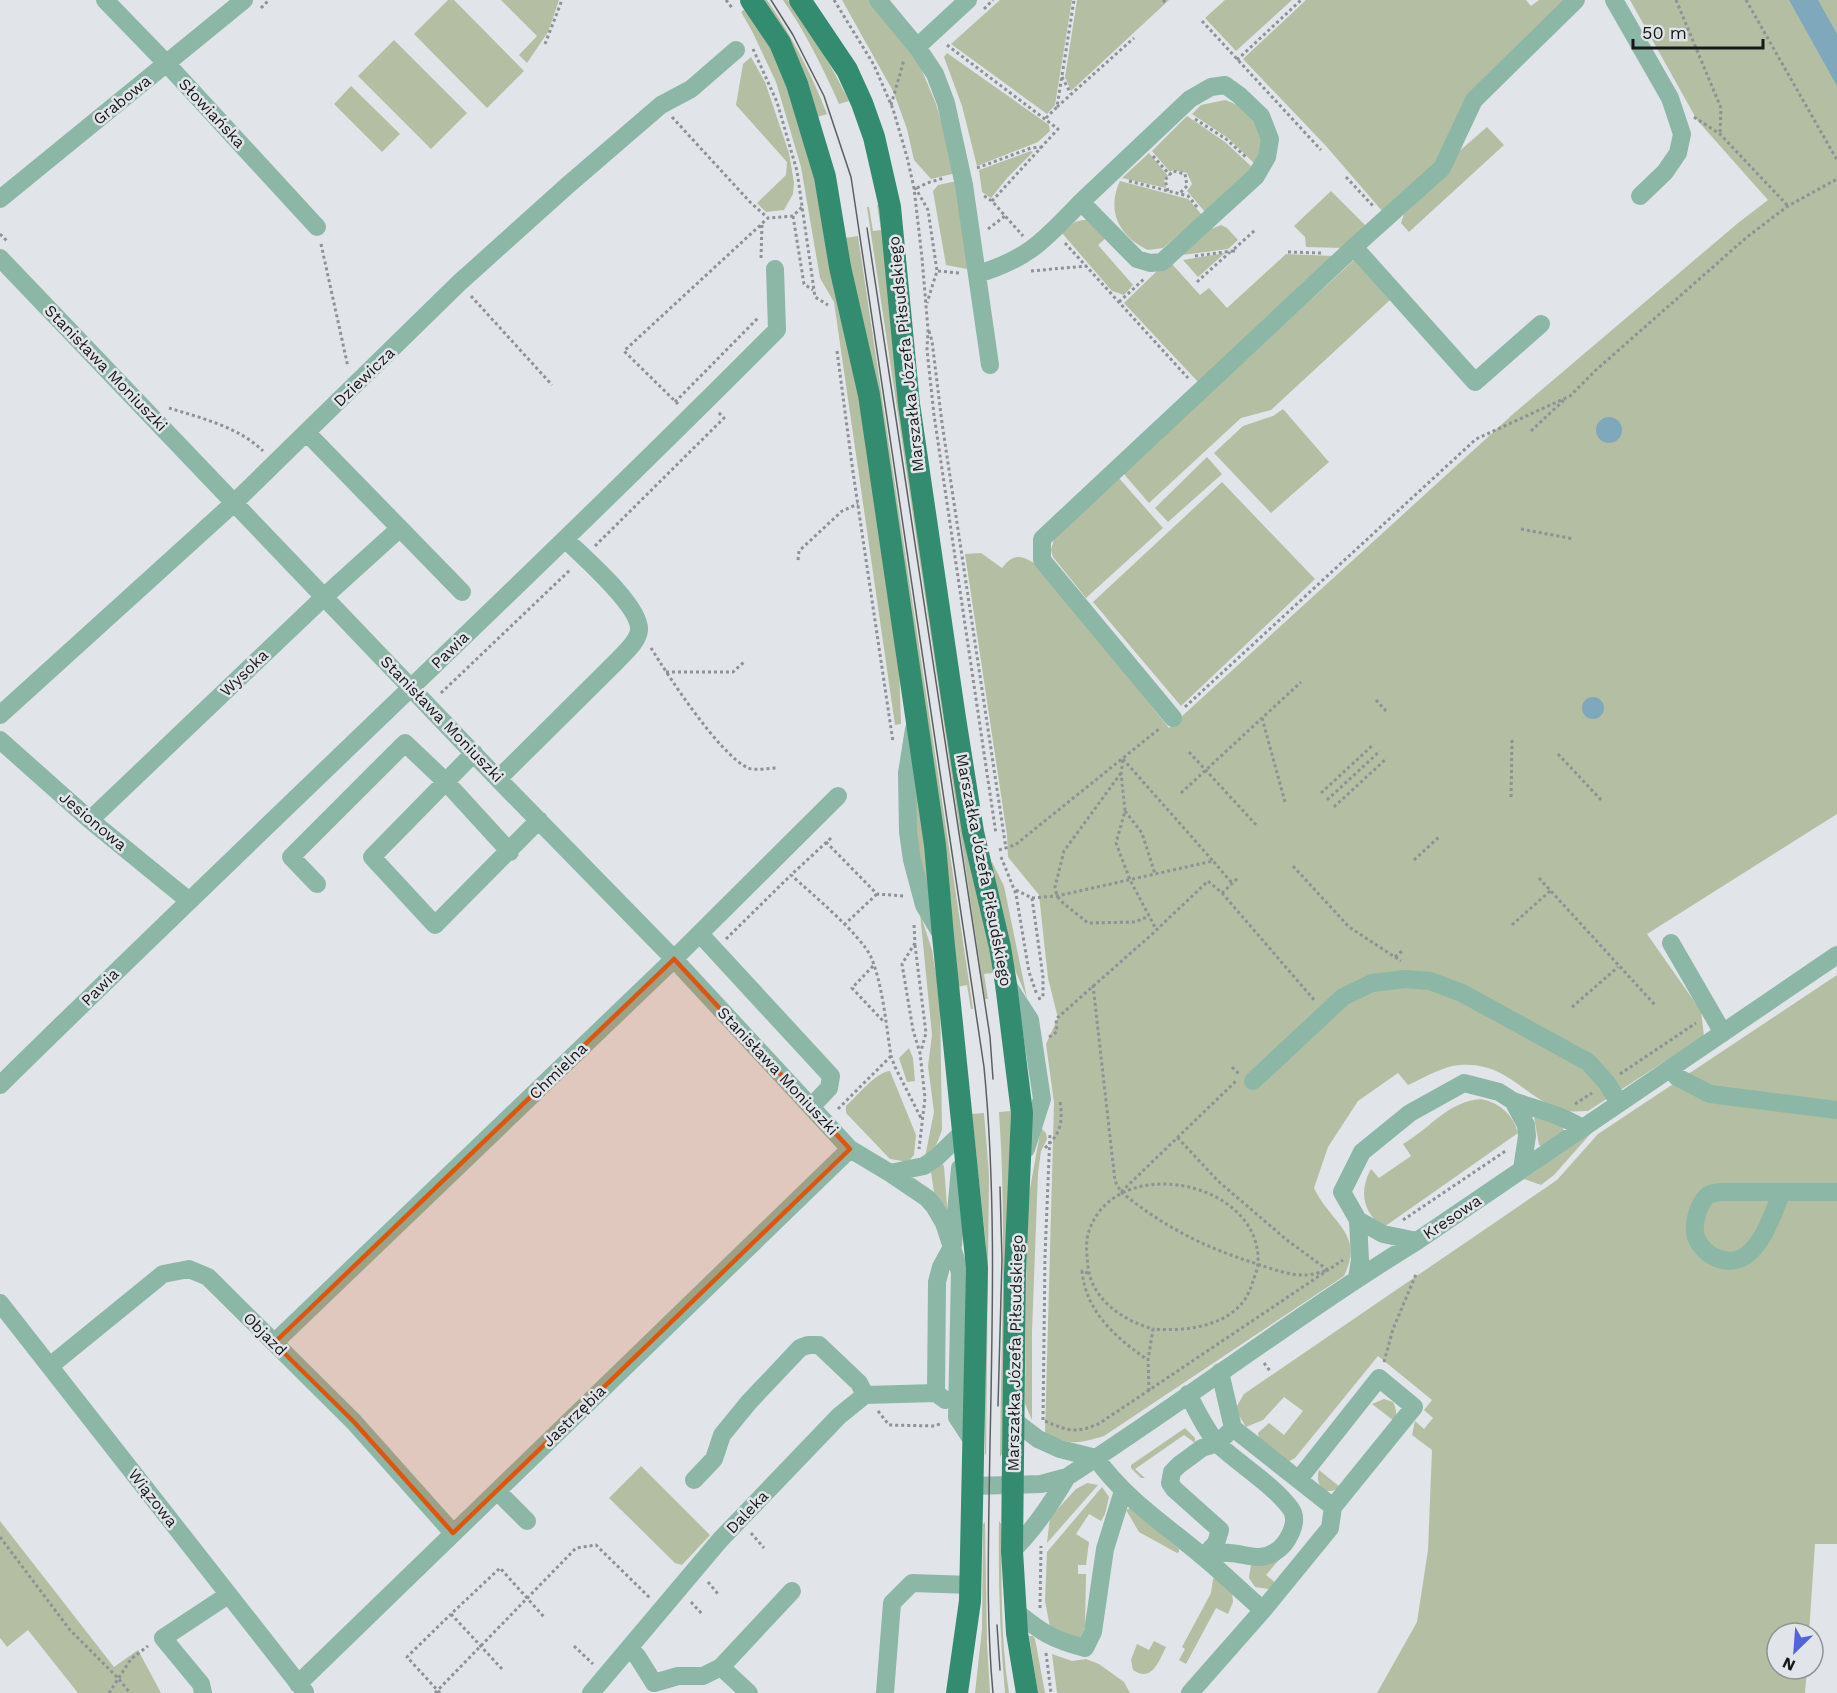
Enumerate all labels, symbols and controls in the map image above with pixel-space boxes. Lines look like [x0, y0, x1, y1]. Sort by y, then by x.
scale bar [1633, 12, 1764, 50]
text: 50 m [1642, 22, 1687, 43]
street label: Grabowa [89, 71, 155, 129]
street label: Słowiańska [175, 74, 249, 152]
street label: Marszałka Józefa Piłsudskiego [884, 235, 928, 473]
street label: Stanisława Moniuszki [41, 301, 171, 435]
street label: Dziewicza [330, 343, 398, 411]
street label: Pawia [427, 627, 473, 673]
street label: Wysoka [216, 646, 272, 700]
street label: Stanisława Moniuszki [377, 652, 507, 786]
street label: Marszałka Józefa Piłsudskiego [952, 752, 1016, 988]
street label: Jesionowa [56, 787, 130, 855]
street label: Pawia [77, 964, 123, 1010]
street label: Stanisława Moniuszki [714, 1003, 842, 1139]
street label: Chmielna [525, 1039, 591, 1103]
street label: Kresowa [1419, 1191, 1485, 1243]
street label: Marszałka Józefa Piłsudskiego [1003, 1234, 1027, 1472]
street label: Objazd [239, 1308, 291, 1360]
street label: Jastrzębia [538, 1381, 610, 1451]
street label: Wiązowa [124, 1465, 182, 1531]
street label: Daleka [722, 1486, 772, 1538]
north arrow [1765, 1621, 1825, 1681]
text: N [1779, 1653, 1798, 1675]

